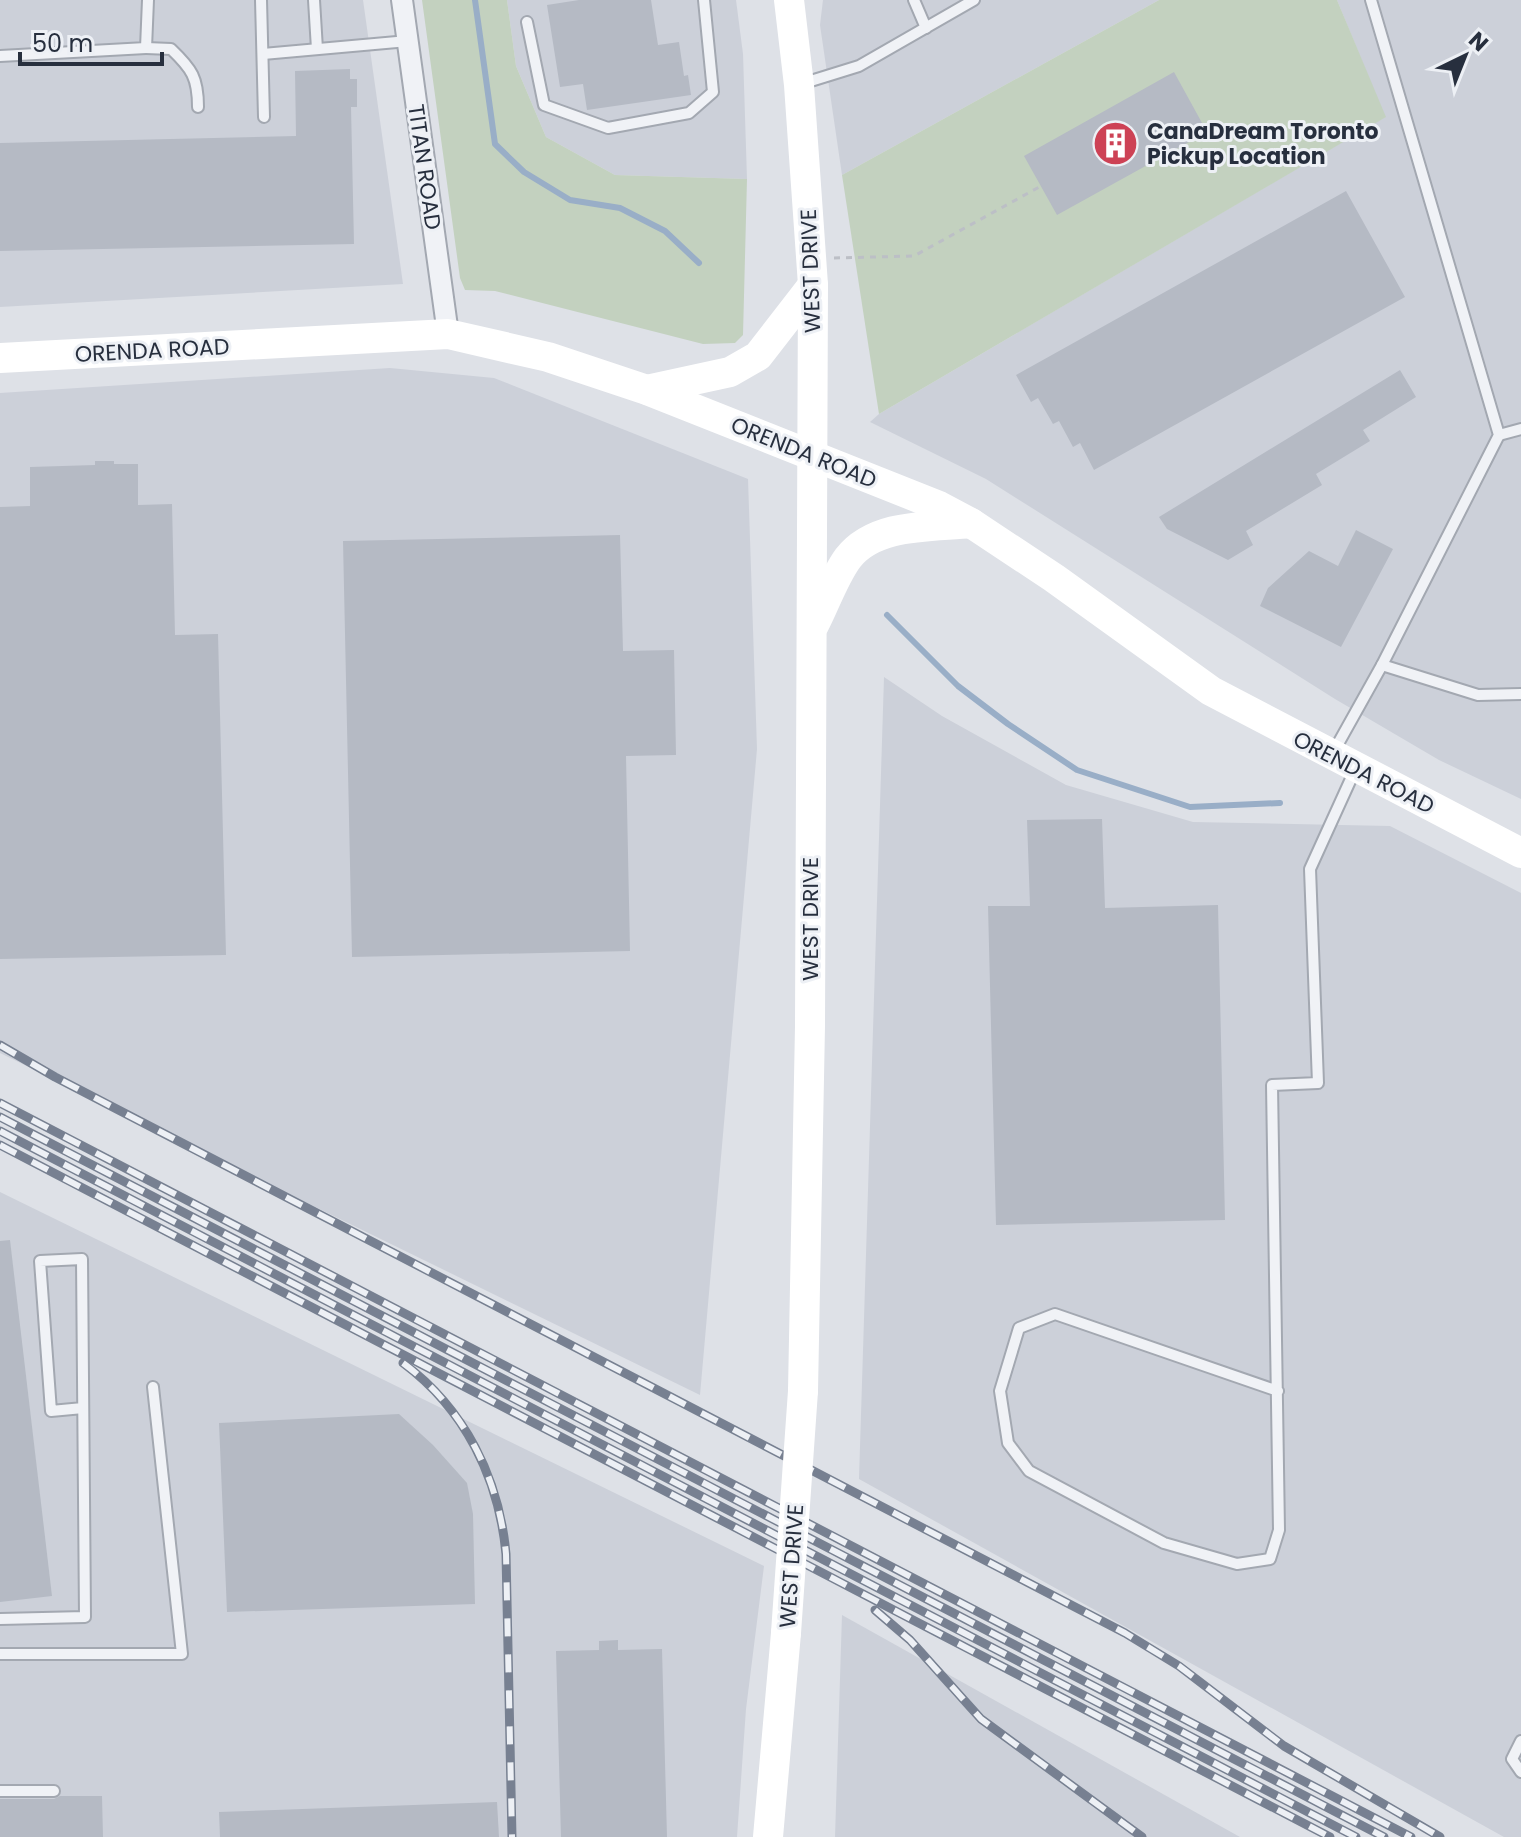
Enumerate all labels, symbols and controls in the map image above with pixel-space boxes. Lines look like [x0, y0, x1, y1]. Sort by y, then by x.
scale bar [20, 16, 162, 66]
north arrow [1425, 16, 1505, 96]
text: N [1462, 25, 1495, 59]
text: 50 m [32, 27, 93, 60]
street label: TITAN ROAD [400, 102, 449, 232]
place label: CanaDream Toronto Pickup Location [1147, 116, 1379, 172]
building icon: CanaDream Toronto Pickup Location [1092, 120, 1140, 168]
street label: WEST DRIVE [793, 209, 828, 333]
street label: ORENDA ROAD [74, 331, 230, 370]
street label: ORENDA ROAD [726, 409, 881, 496]
street label: ORENDA ROAD [1288, 724, 1440, 821]
street label: WEST DRIVE [795, 857, 826, 981]
street label: WEST DRIVE [772, 1503, 811, 1629]

